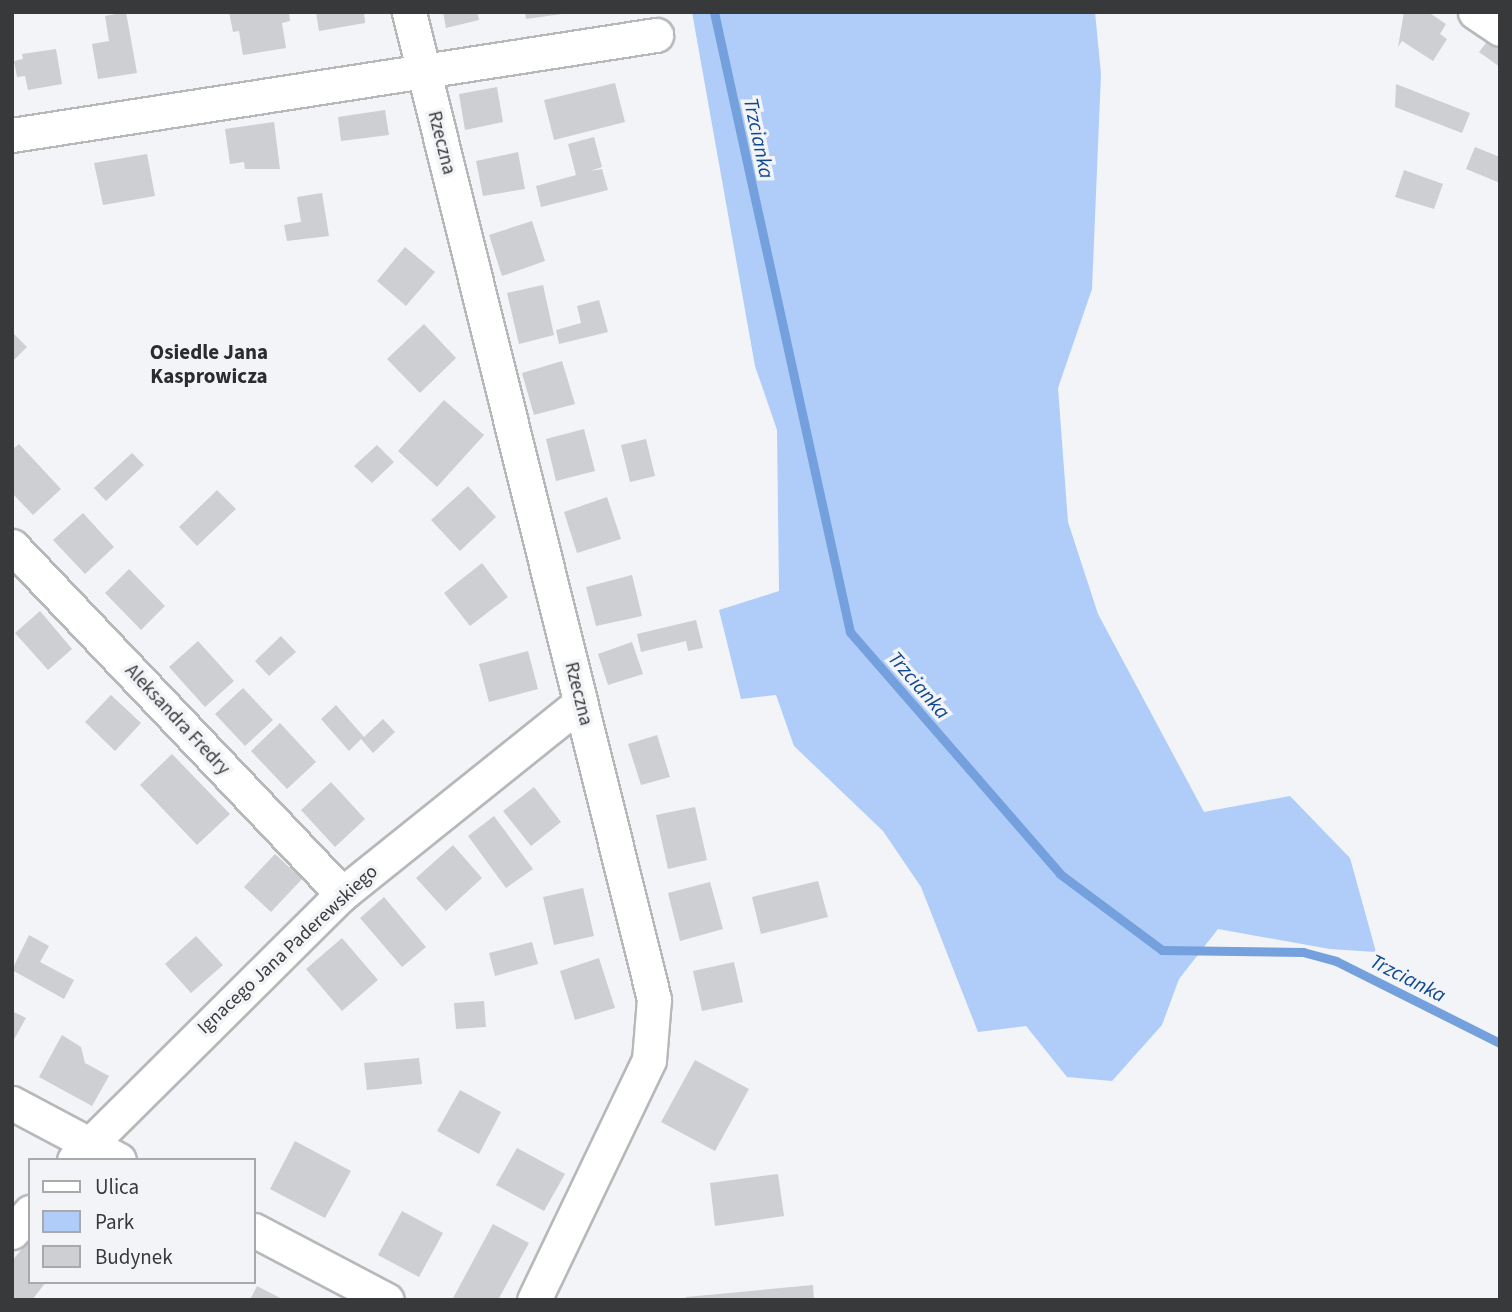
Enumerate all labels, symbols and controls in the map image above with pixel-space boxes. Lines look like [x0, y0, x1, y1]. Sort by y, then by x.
water label: Trzcianka [738, 95, 780, 181]
street label: Rzeczna [422, 109, 460, 177]
district label: Osiedle Jana Kasprowicza [150, 339, 268, 389]
water label: Trzcianka [883, 646, 955, 724]
street label: Aleksandra Fredry [120, 660, 234, 780]
street label: Rzeczna [559, 660, 597, 728]
street label: Ignacego Jana Paderewskiego [193, 861, 383, 1039]
water label: Trzcianka [1366, 948, 1450, 1008]
legend [28, 1158, 256, 1284]
text: Ulica [95, 1172, 139, 1202]
text: Park [95, 1207, 134, 1237]
text: Budynek [95, 1242, 173, 1272]

